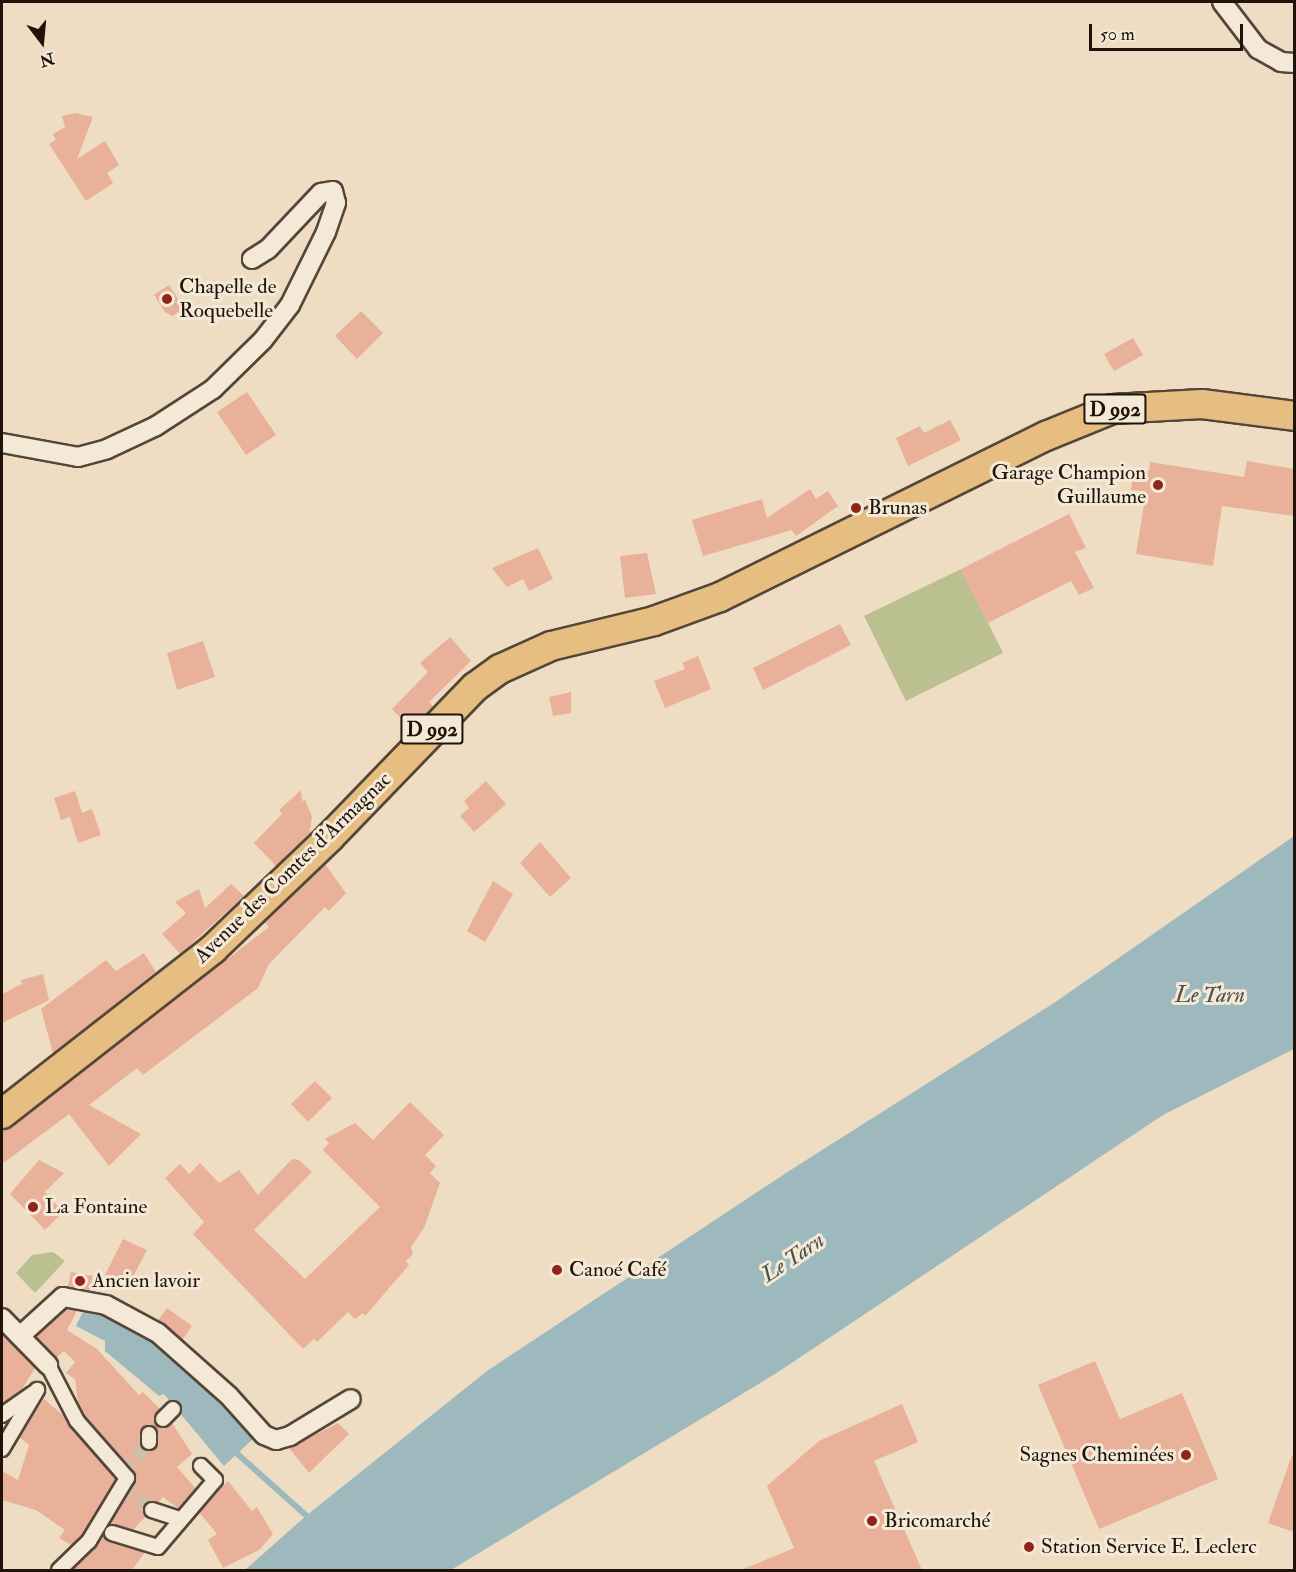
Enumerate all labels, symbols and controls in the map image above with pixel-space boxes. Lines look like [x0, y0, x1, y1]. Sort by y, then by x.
north arrow [12, 12, 72, 72]
scale bar [1092, 12, 1246, 50]
text: 50 m [1100, 23, 1135, 46]
text: N [37, 48, 57, 71]
place label: Chapelle de Roquebelle [179, 274, 276, 324]
marker: Chapelle de Roquebelle [160, 292, 174, 306]
road number: D 992 [1082, 392, 1148, 426]
place label: Garage Champion Guillaume [992, 460, 1146, 510]
marker: Garage Champion Guillaume [1151, 478, 1165, 492]
place label: Brunas [868, 495, 927, 521]
marker: Brunas [849, 501, 863, 515]
road number: D 992 [399, 712, 465, 746]
street label: Avenue des Comtes d'Armagnac [189, 767, 397, 969]
water label: Le Tarn [1175, 983, 1245, 1009]
place label: La Fontaine [45, 1194, 147, 1220]
marker: La Fontaine [26, 1200, 40, 1214]
water label: Le Tarn [757, 1228, 829, 1288]
place label: Canoé Café [569, 1257, 666, 1283]
marker: Canoé Café [550, 1263, 564, 1277]
place label: Ancien lavoir [92, 1268, 200, 1294]
marker: Ancien lavoir [73, 1274, 87, 1288]
place label: Sagnes Cheminées [1019, 1442, 1174, 1468]
marker: Sagnes Cheminées [1179, 1448, 1193, 1462]
place label: Bricomarché [884, 1508, 990, 1534]
marker: Bricomarché [865, 1514, 879, 1528]
place label: Station Service E. Leclerc [1041, 1534, 1257, 1560]
marker: Station Service E. Leclerc [1022, 1540, 1036, 1554]

